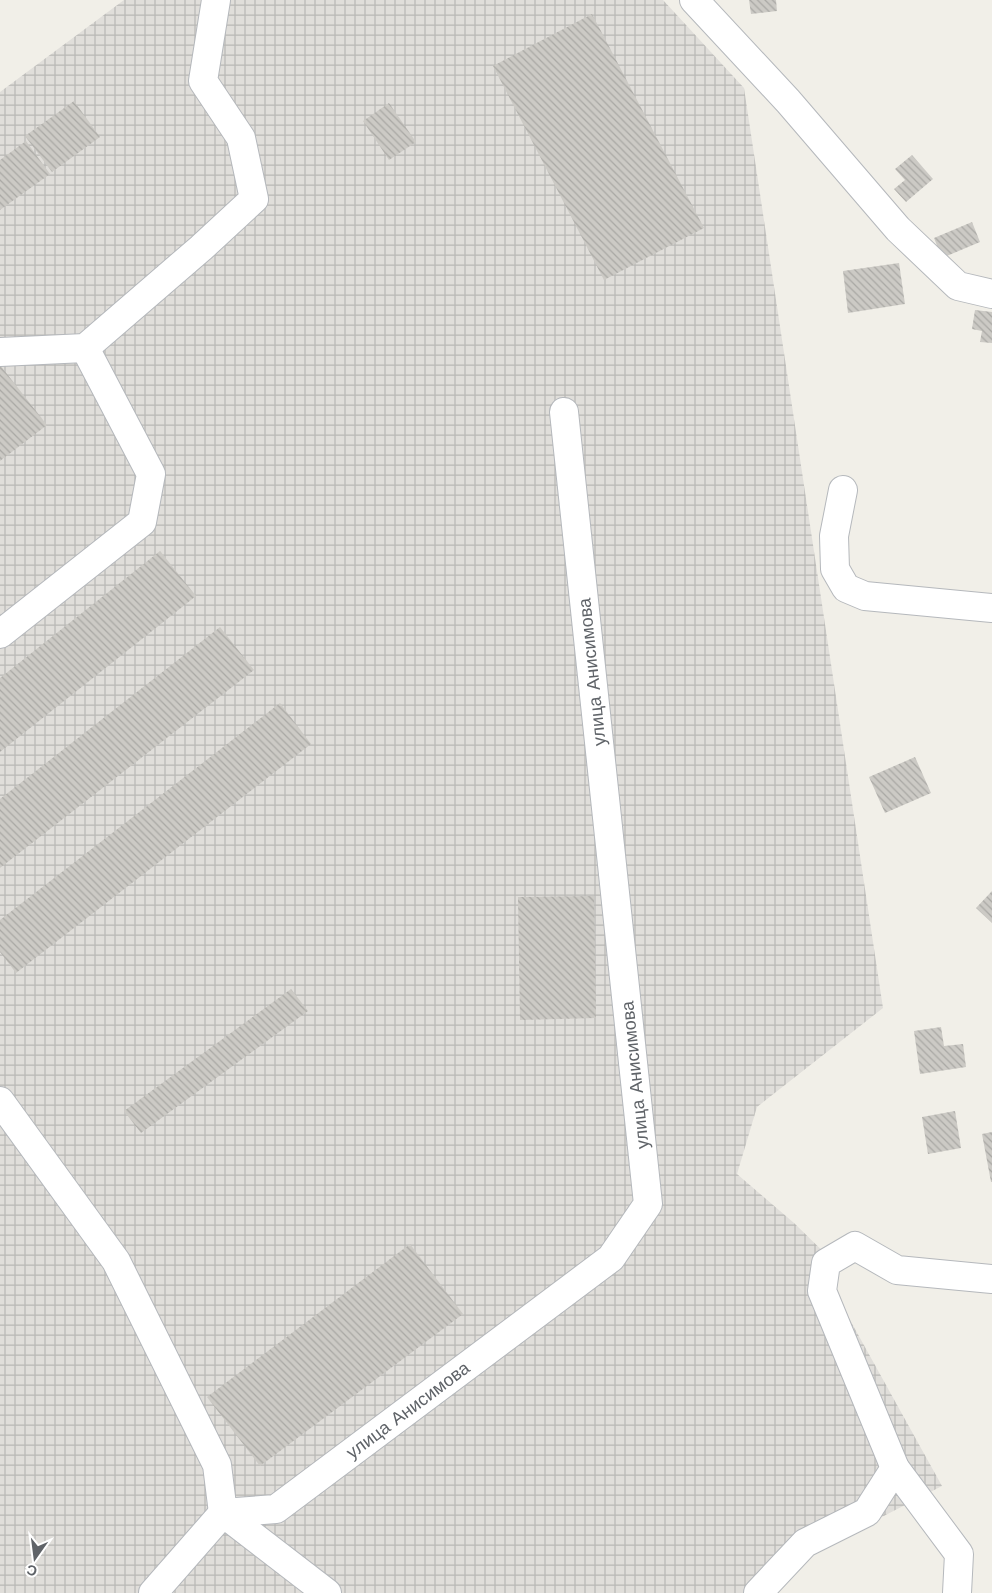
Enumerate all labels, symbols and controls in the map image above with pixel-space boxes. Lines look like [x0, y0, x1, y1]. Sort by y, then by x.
street label: улица Анисимова [573, 596, 610, 747]
street label: улица Анисимова [616, 999, 653, 1150]
street label: улица Анисимова [342, 1356, 474, 1463]
north arrow [10, 1533, 60, 1583]
text: С [25, 1562, 39, 1580]

